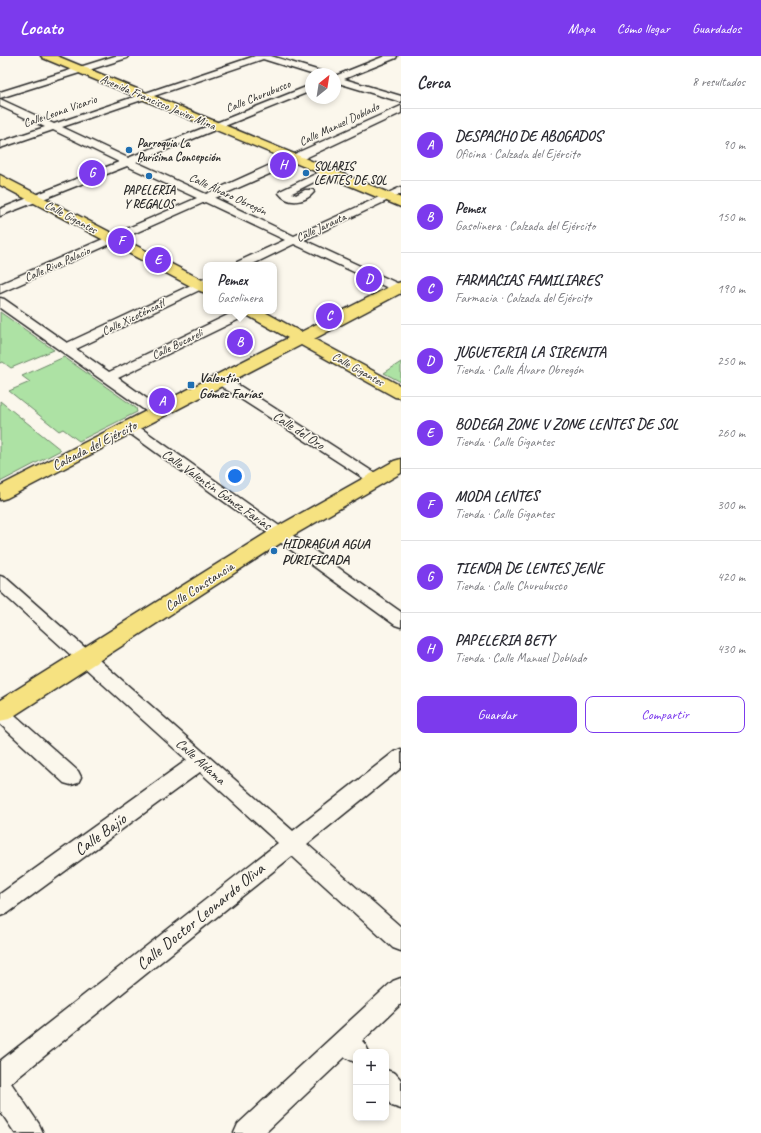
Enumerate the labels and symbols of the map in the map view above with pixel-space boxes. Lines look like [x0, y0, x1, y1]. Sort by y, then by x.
north arrow [305, 68, 341, 104]
street label: Avenida Francisco Javier Mina [98, 70, 219, 134]
street label: Calle Churubusco [223, 75, 293, 116]
street label: Calle Leona Vicario [21, 91, 100, 131]
street label: Calle Manuel Doblado [296, 98, 383, 150]
place label: Parroquia La Purísima Concepción [137, 135, 221, 165]
marker: Parroquia La Purísima Concepción [124, 145, 134, 155]
pin: H [270, 150, 296, 180]
pin: G [79, 158, 105, 188]
place label: SOLARIS LENTES DE SOL [314, 158, 387, 188]
marker: SOLARIS LENTES DE SOL [301, 168, 311, 178]
street label: Calle Álvaro Obregón [187, 169, 270, 219]
marker: PAPELERIA Y REGALOS [144, 171, 154, 181]
place label: PAPELERIA Y REGALOS [123, 182, 176, 212]
street label: Calle Gigantes [42, 197, 101, 238]
street label: Calle Jarauta [293, 208, 349, 246]
pin: F [108, 226, 134, 256]
street label: Calle Riva Palacio [22, 242, 94, 285]
pin: E [145, 245, 171, 275]
pin: D [356, 264, 382, 294]
street label: Calle Xicoténcatl [99, 294, 169, 339]
pin: C [316, 301, 342, 331]
street label: Calle Bucareli [149, 324, 207, 363]
pin: B [227, 327, 253, 357]
street label: Calle Gigantes [329, 348, 388, 390]
place label: Valentín Gómez Farías [199, 369, 264, 402]
marker: Valentín Gómez Farías [186, 380, 196, 390]
pin: A [149, 386, 175, 416]
street label: Calle del Oro [270, 407, 329, 454]
street label: Calzada del Ejército [49, 416, 141, 474]
street label: Calle Valentín Gómez Farías [159, 445, 276, 534]
your location [225, 466, 245, 486]
place label: HIDRAGUA AGUA PURIFICADA [282, 535, 370, 568]
marker: HIDRAGUA AGUA PURIFICADA [269, 546, 279, 556]
street label: Calle Constancia [162, 557, 238, 615]
street label: Calle Aldama [172, 735, 230, 789]
street label: Calle Bajío [70, 808, 131, 860]
street label: Calle Doctor Leonardo Oliva [132, 857, 270, 975]

